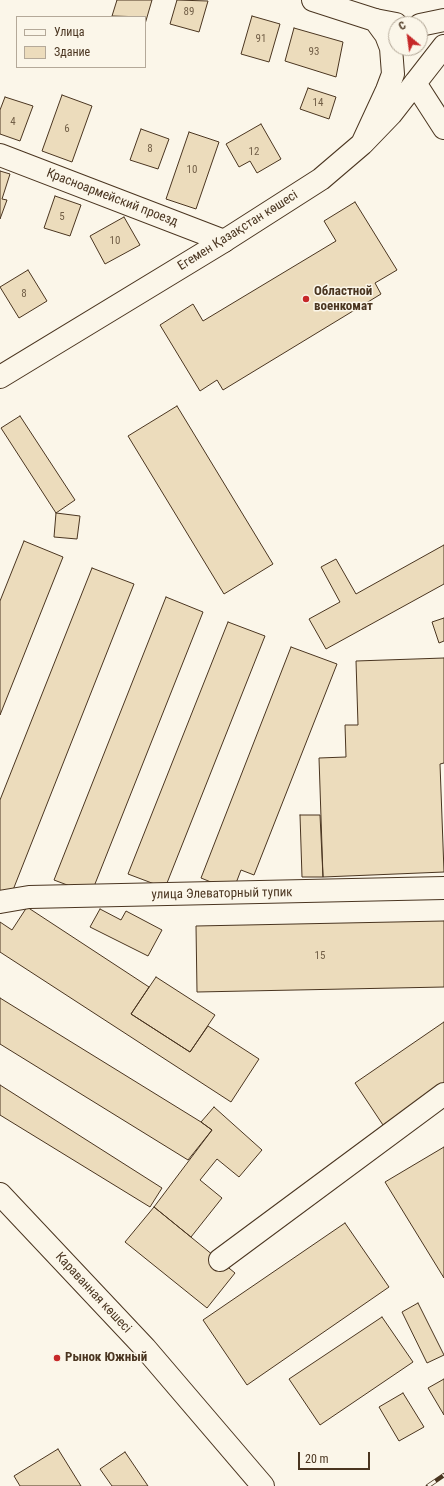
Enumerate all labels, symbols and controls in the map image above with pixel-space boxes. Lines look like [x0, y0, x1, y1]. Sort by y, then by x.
house number: 89 [184, 5, 194, 19]
legend [16, 16, 146, 68]
north arrow [388, 16, 428, 56]
text: С [397, 19, 408, 33]
text: Улица [54, 25, 84, 39]
house number: 91 [256, 32, 266, 46]
text: Здание [54, 45, 90, 59]
house number: 93 [309, 45, 319, 59]
house number: 14 [313, 96, 323, 110]
house number: 4 [10, 115, 16, 129]
house number: 6 [64, 122, 70, 136]
house number: 8 [147, 142, 153, 156]
house number: 12 [249, 145, 259, 159]
house number: 10 [187, 163, 197, 177]
street label: Красноармейский проезд [44, 166, 180, 230]
street label: Егемен Қазақстан көшесі [175, 188, 301, 274]
house number: 5 [59, 210, 65, 224]
house number: 10 [110, 234, 120, 248]
place label: Областной военкомат [314, 284, 373, 315]
house number: 8 [21, 287, 27, 301]
marker: Областной военкомат [301, 294, 311, 304]
street label: улица Элеваторный тупик [151, 885, 293, 903]
house number: 15 [315, 949, 325, 963]
street label: Караванная көшесі [52, 1249, 134, 1337]
place label: Рынок Южный [65, 1350, 147, 1366]
marker: Рынок Южный [52, 1353, 62, 1363]
scale bar [300, 1444, 372, 1470]
text: 20 m [305, 1452, 329, 1466]

